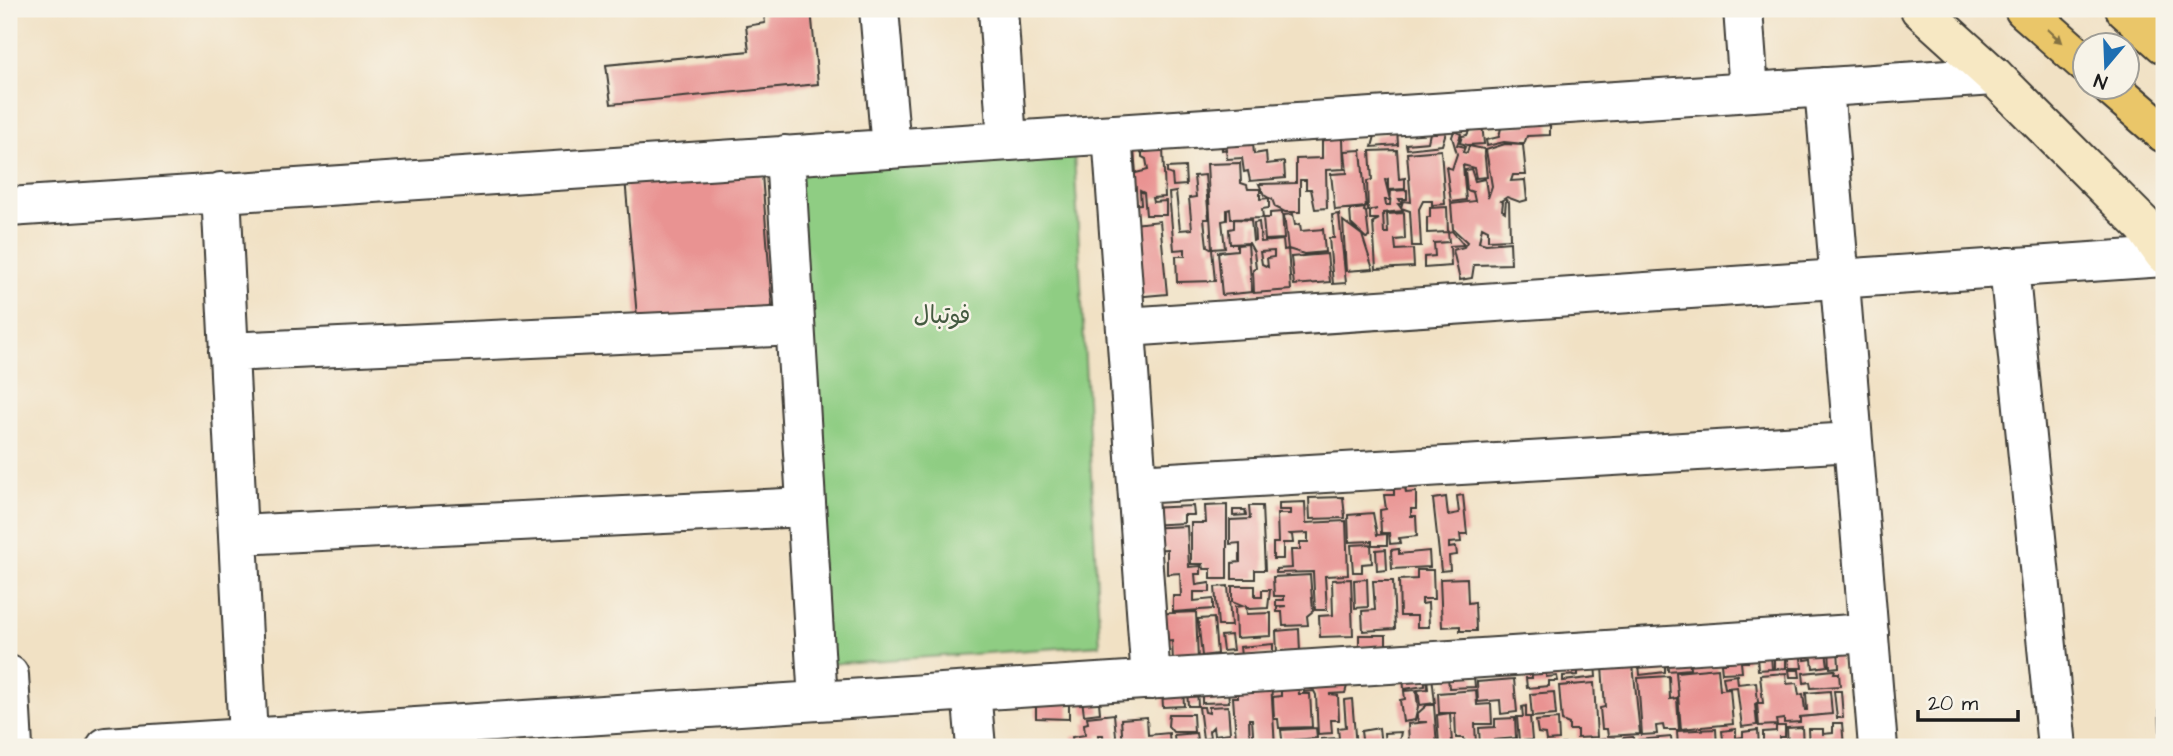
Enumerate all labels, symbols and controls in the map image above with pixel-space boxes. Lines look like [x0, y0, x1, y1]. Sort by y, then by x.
one-way arrow [2046, 28, 2064, 44]
north arrow [2072, 32, 2142, 102]
text: N [2091, 66, 2111, 95]
park label: فوتبال [913, 299, 971, 333]
scale bar [1918, 679, 2017, 723]
text: 20 m [1928, 689, 1979, 718]

